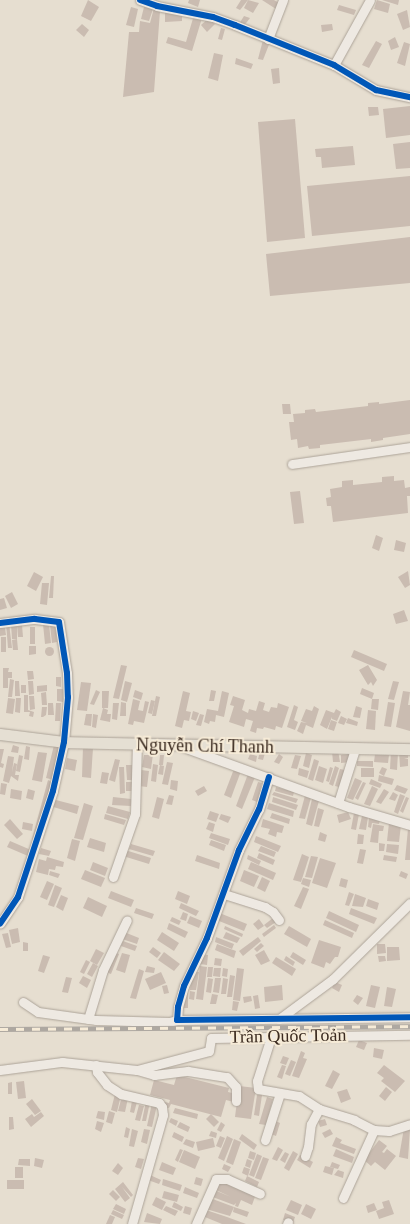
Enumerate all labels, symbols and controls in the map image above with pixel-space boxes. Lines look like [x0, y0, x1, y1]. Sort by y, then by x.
street label: Nguyễn Chí Thanh [136, 734, 274, 758]
street label: Trần Quốc Toản [229, 1024, 347, 1048]

